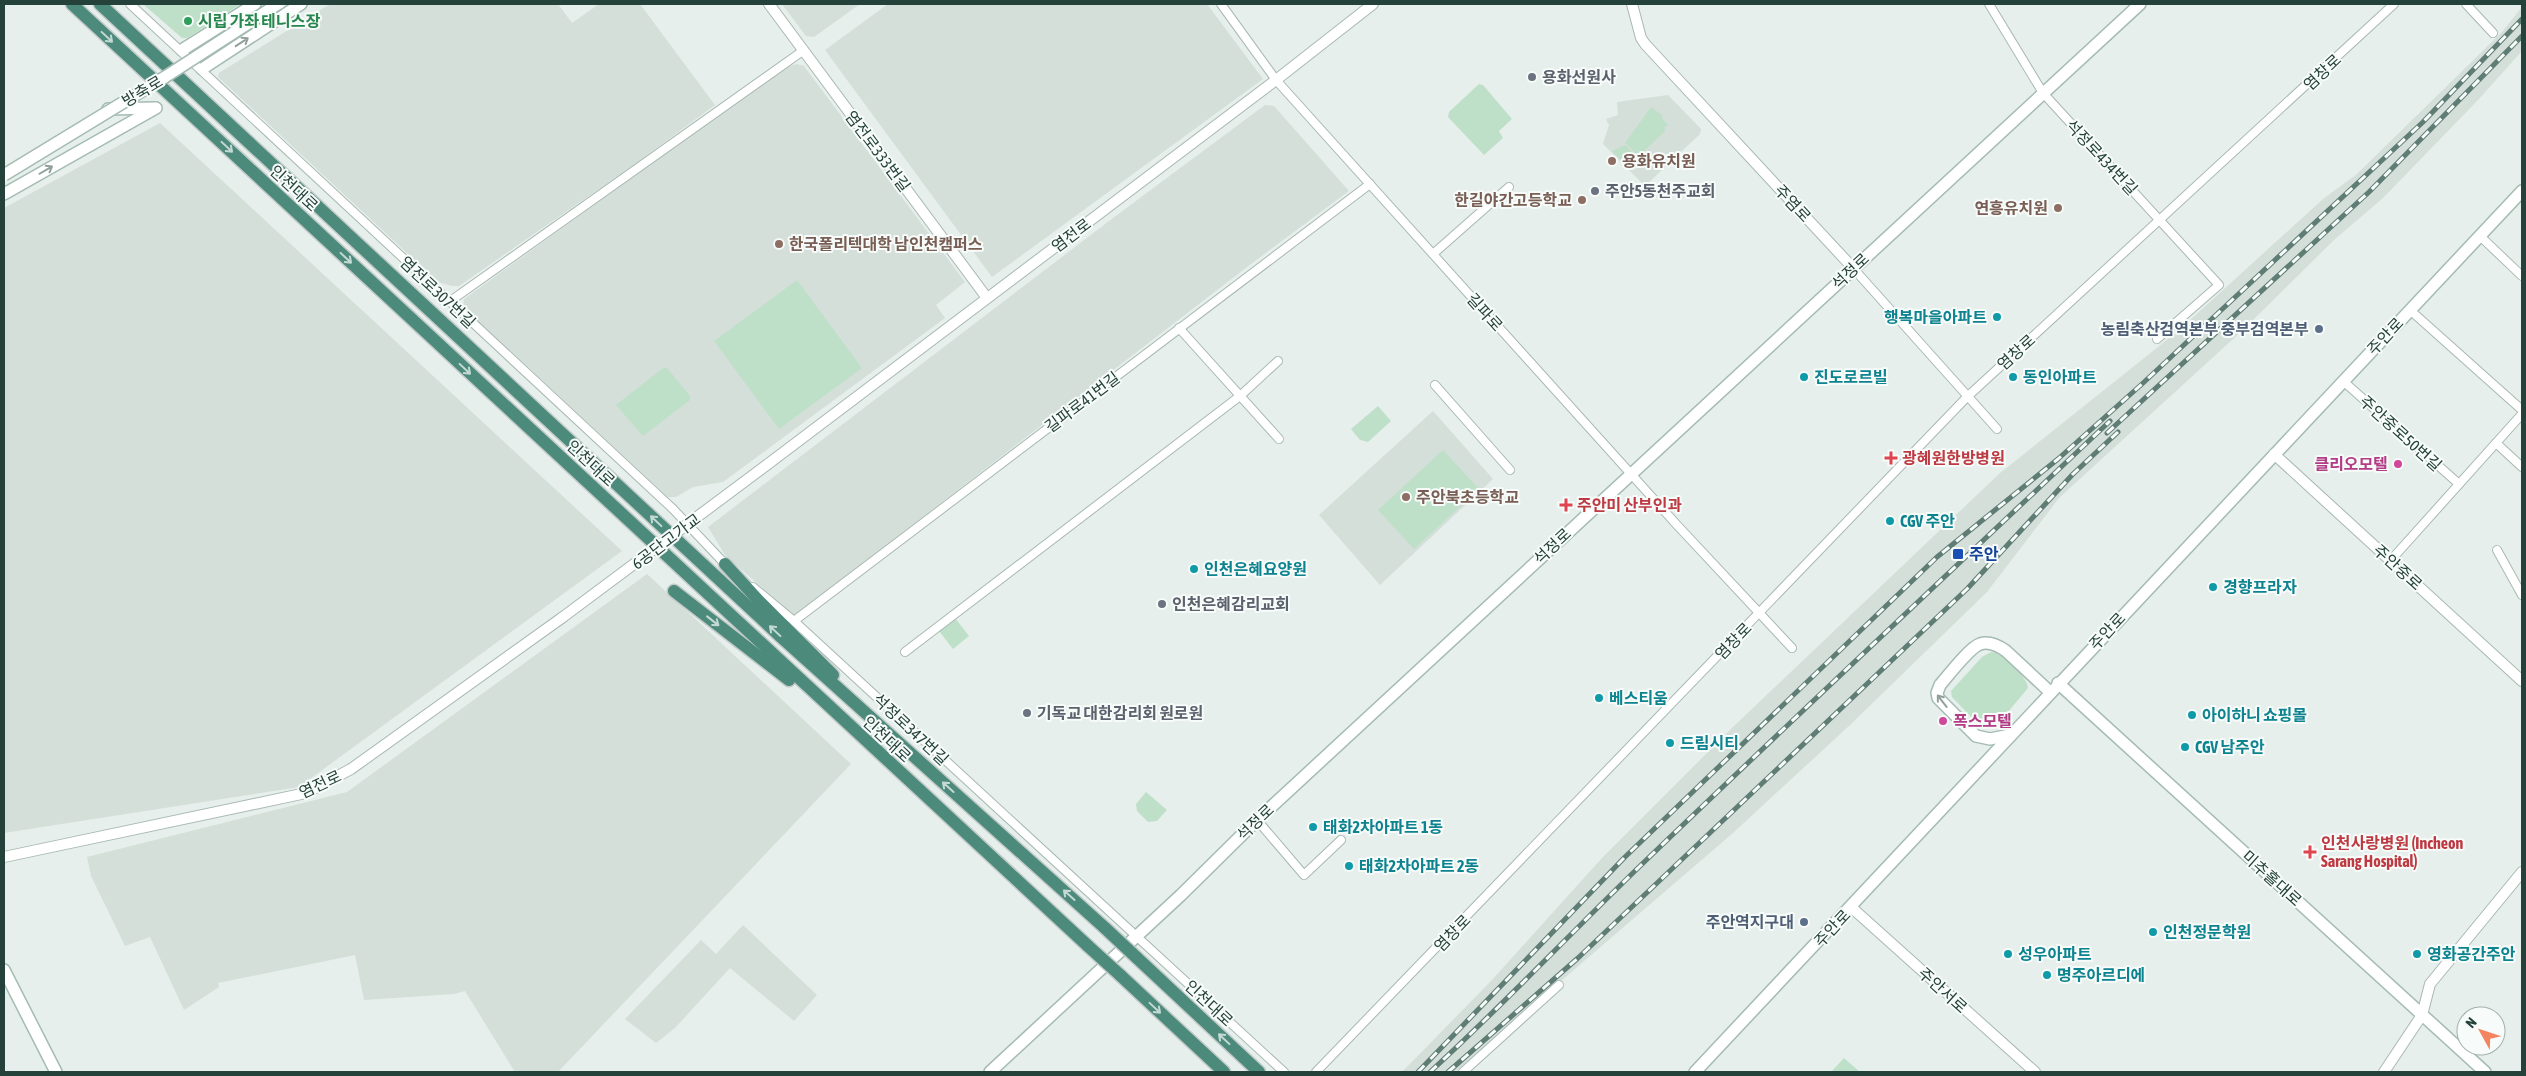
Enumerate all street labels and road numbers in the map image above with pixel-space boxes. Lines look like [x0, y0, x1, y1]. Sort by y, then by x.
street label: 염창로 [2300, 50, 2344, 94]
street label: 방축로 [118, 72, 166, 110]
street label: 염전로333번길 [842, 107, 914, 195]
street label: 석정로434번길 [2063, 116, 2141, 198]
street label: 인천대로 [266, 161, 322, 215]
street label: 주염로 [1771, 181, 1815, 225]
street label: 염전로 [1048, 214, 1094, 255]
street label: 석정로 [1828, 249, 1872, 293]
street label: 염전로307번길 [397, 253, 479, 331]
street label: 길파로 [1464, 290, 1507, 335]
street label: 주안로 [2363, 314, 2407, 358]
street label: 염창로 [1994, 330, 2039, 373]
street label: 길파로41번길 [1041, 368, 1123, 436]
street label: 주안중로50번길 [2357, 392, 2445, 474]
street label: 인천대로 [563, 436, 619, 490]
street label: 6공단고가교 [628, 509, 704, 573]
street label: 석정로 [1530, 524, 1574, 568]
street label: 주안중로 [2370, 541, 2426, 594]
street label: 주안로 [2085, 609, 2129, 653]
street label: 염창로 [1711, 619, 1755, 663]
street label: 석정로347번길 [870, 690, 952, 768]
street label: 인천대로 [859, 712, 915, 766]
street label: 염전로 [296, 766, 344, 801]
street label: 석정로 [1233, 800, 1277, 844]
street label: 미추홀대로 [2239, 847, 2306, 909]
street label: 주안로 [1810, 906, 1854, 950]
street label: 염창로 [1430, 911, 1474, 955]
street label: 주안서로 [1915, 964, 1971, 1017]
street label: 인천대로 [1181, 976, 1237, 1030]

